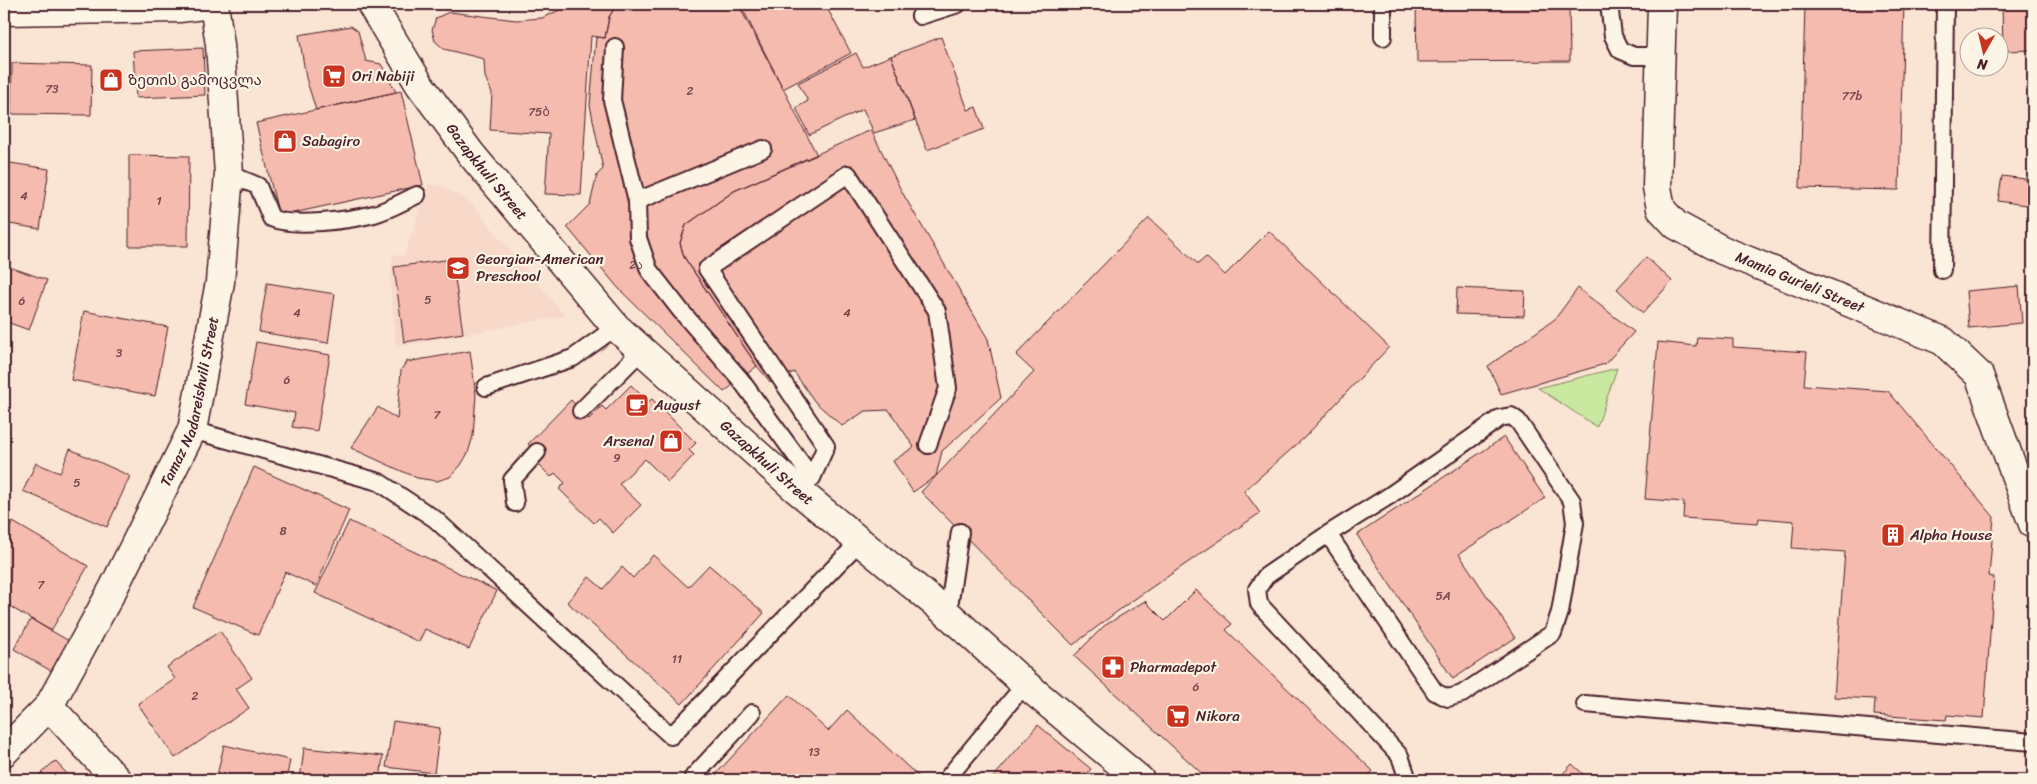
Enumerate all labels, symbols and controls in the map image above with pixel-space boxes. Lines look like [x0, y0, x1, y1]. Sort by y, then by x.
north arrow [1960, 28, 2010, 78]
text: N [1975, 51, 1990, 78]
supermarket icon: Ori Nabiji [321, 63, 347, 89]
place label: Ori Nabiji [352, 63, 415, 89]
shop icon: ზეთის გამოცვლა [98, 67, 124, 93]
place label: ზეთის გამოცვლა [128, 67, 262, 93]
house number: 73 [45, 78, 59, 100]
house number: 2 [687, 80, 694, 102]
house number: 77b [1842, 85, 1863, 107]
house number: 75ბ [528, 101, 550, 123]
street label: Gazapkhuli Street [439, 117, 535, 226]
shop icon: Sabagiro [272, 128, 298, 154]
place label: Sabagiro [302, 128, 361, 154]
house number: 4 [20, 185, 28, 207]
house number: 1 [156, 190, 162, 212]
street label: Mamia Gurieli Street [1732, 244, 1869, 321]
place label: Georgian-American Preschool [476, 246, 604, 289]
house number: 2ა [629, 254, 643, 276]
school or university icon: Georgian-American Preschool [445, 255, 471, 281]
house number: 5 [424, 289, 432, 311]
house number: 6 [19, 290, 26, 312]
house number: 4 [293, 302, 301, 324]
house number: 4 [843, 302, 851, 324]
street label: Tamaz Nadareishvili Street [153, 314, 226, 491]
house number: 3 [116, 342, 123, 364]
house number: 6 [284, 369, 291, 391]
cafe icon: August [624, 392, 650, 418]
place label: August [653, 392, 701, 418]
house number: 7 [434, 404, 442, 426]
street label: Gazapkhuli Street [714, 413, 820, 512]
place label: Arsenal [602, 428, 655, 454]
shop icon: Arsenal [658, 428, 684, 454]
house number: 9 [613, 447, 621, 469]
house number: 5 [73, 472, 81, 494]
house number: 8 [279, 520, 287, 542]
building icon: Alpha House [1880, 522, 1906, 548]
place label: Alpha House [1909, 522, 1993, 548]
house number: 7 [38, 574, 46, 596]
house number: 5A [1435, 585, 1451, 607]
house number: 11 [672, 648, 682, 670]
pharmacy icon: Pharmadepot [1100, 654, 1126, 680]
place label: Pharmadepot [1130, 654, 1217, 680]
house number: 6 [1193, 676, 1200, 698]
house number: 2 [192, 685, 199, 707]
supermarket icon: Nikora [1165, 703, 1191, 729]
place label: Nikora [1196, 703, 1240, 729]
house number: 13 [808, 741, 820, 763]

